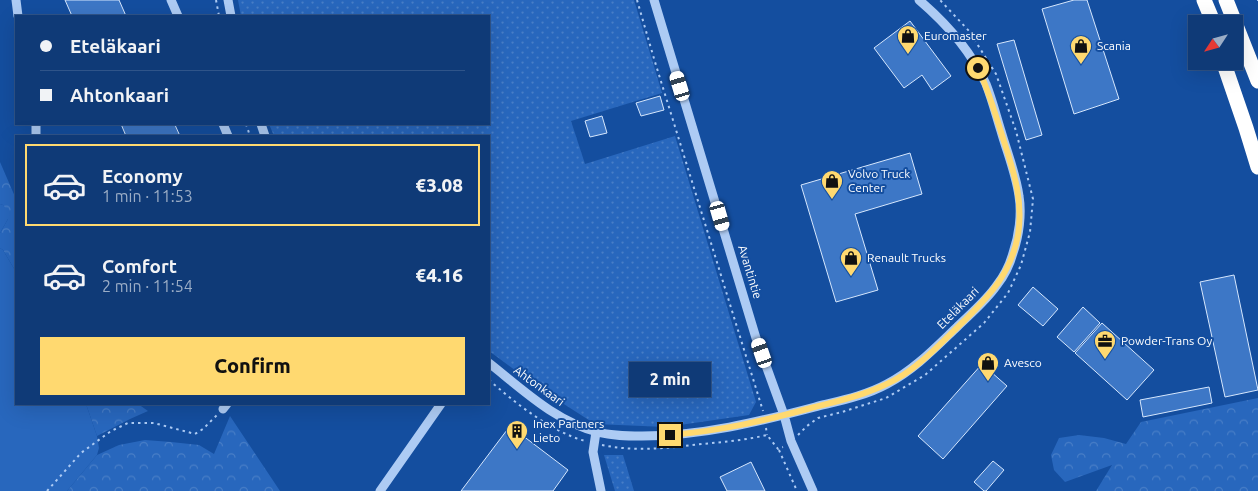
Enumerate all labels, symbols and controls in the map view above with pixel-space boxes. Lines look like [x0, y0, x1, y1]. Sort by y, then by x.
north arrow [1188, 15, 1242, 70]
map controls [1188, 15, 1243, 70]
shop icon: Euromaster [896, 24, 920, 55]
place label: Euromaster [924, 29, 987, 42]
shop icon: Scania [1069, 34, 1093, 65]
text: Eteläkaari [70, 35, 161, 57]
place label: Scania [1097, 39, 1131, 52]
route start [967, 57, 989, 79]
car [668, 69, 691, 103]
text: Ahtonkaari [70, 84, 169, 106]
icon: car [42, 163, 87, 208]
text: Economy [102, 165, 183, 187]
place label: Volvo Truck Center [848, 167, 910, 194]
shop icon: Volvo Truck Center [820, 169, 844, 200]
text: €3.08 [415, 174, 463, 196]
text: 1 min · 11:53 [102, 187, 193, 205]
car [708, 200, 731, 232]
street label: Avantintie [736, 244, 765, 300]
shop icon: Renault Trucks [839, 246, 863, 277]
place label: Renault Trucks [867, 251, 946, 264]
icon: car [42, 253, 87, 298]
text: Comfort [102, 255, 177, 277]
text: €4.16 [415, 264, 463, 286]
text: 2 min · 11:54 [102, 277, 193, 295]
street label: Eteläkaari [934, 284, 981, 331]
office icon: Powder-Trans Oy [1093, 329, 1117, 360]
place label: Powder-Trans Oy [1121, 334, 1212, 347]
car [750, 336, 773, 370]
button: Confirm [40, 337, 465, 395]
shop icon: Avesco [976, 351, 1000, 382]
place label: Avesco [1004, 356, 1042, 369]
callout: 2 min [629, 362, 711, 398]
street label: Ahtonkaari [512, 363, 567, 408]
text: 2 min [650, 370, 690, 388]
place label: Inex Partners Lieto [533, 417, 604, 444]
building icon: Inex Partners Lieto [505, 419, 529, 450]
route end [659, 424, 681, 446]

